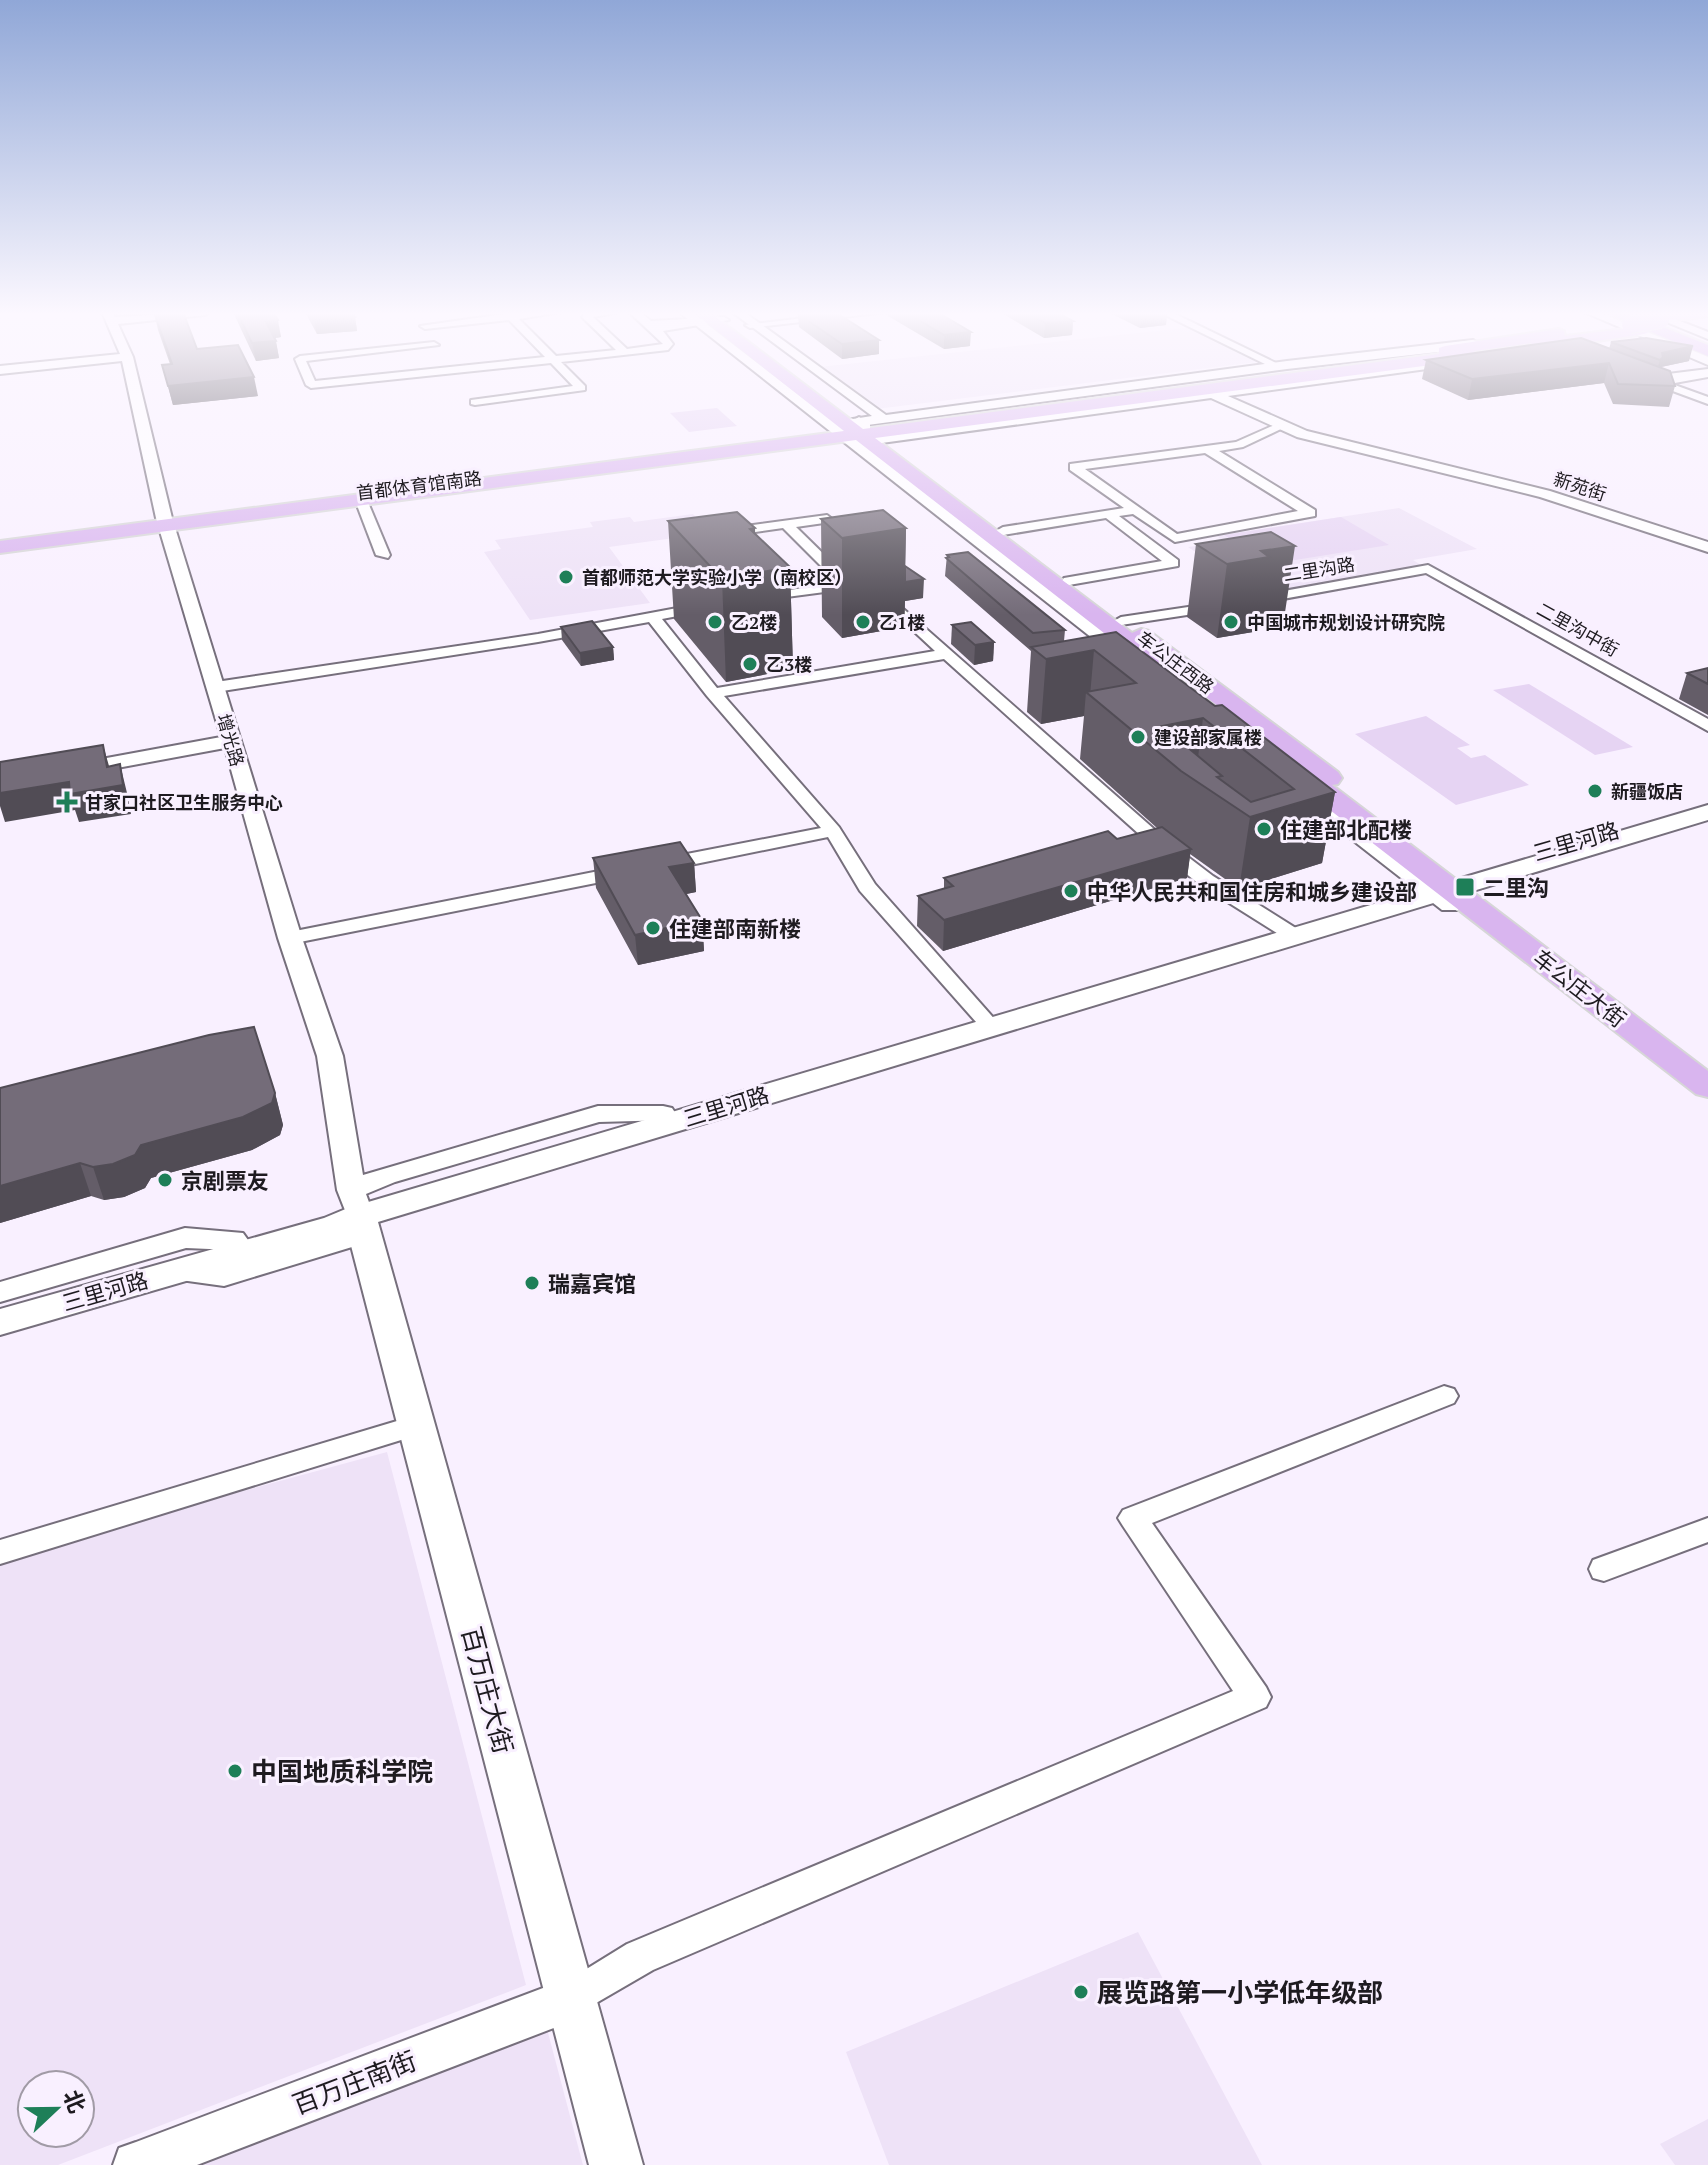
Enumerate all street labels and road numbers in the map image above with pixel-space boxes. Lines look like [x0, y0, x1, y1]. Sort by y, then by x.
street label: 首都体育馆南路 [355, 465, 483, 505]
street label: 新苑街 [1551, 466, 1609, 506]
street label: 二里沟路 [1282, 552, 1356, 586]
street label: 二里沟中街 [1533, 597, 1623, 661]
street label: 车公庄西路 [1133, 625, 1219, 699]
street label: 增光路 [212, 711, 250, 769]
street label: 三里河路 [1530, 815, 1622, 867]
street label: 车公庄大街 [1528, 943, 1632, 1033]
street label: 三里河路 [680, 1079, 772, 1133]
street label: 三里河路 [59, 1265, 151, 1317]
street label: 百万庄大街 [455, 1623, 521, 1757]
street label: 百万庄南街 [287, 2043, 421, 2121]

